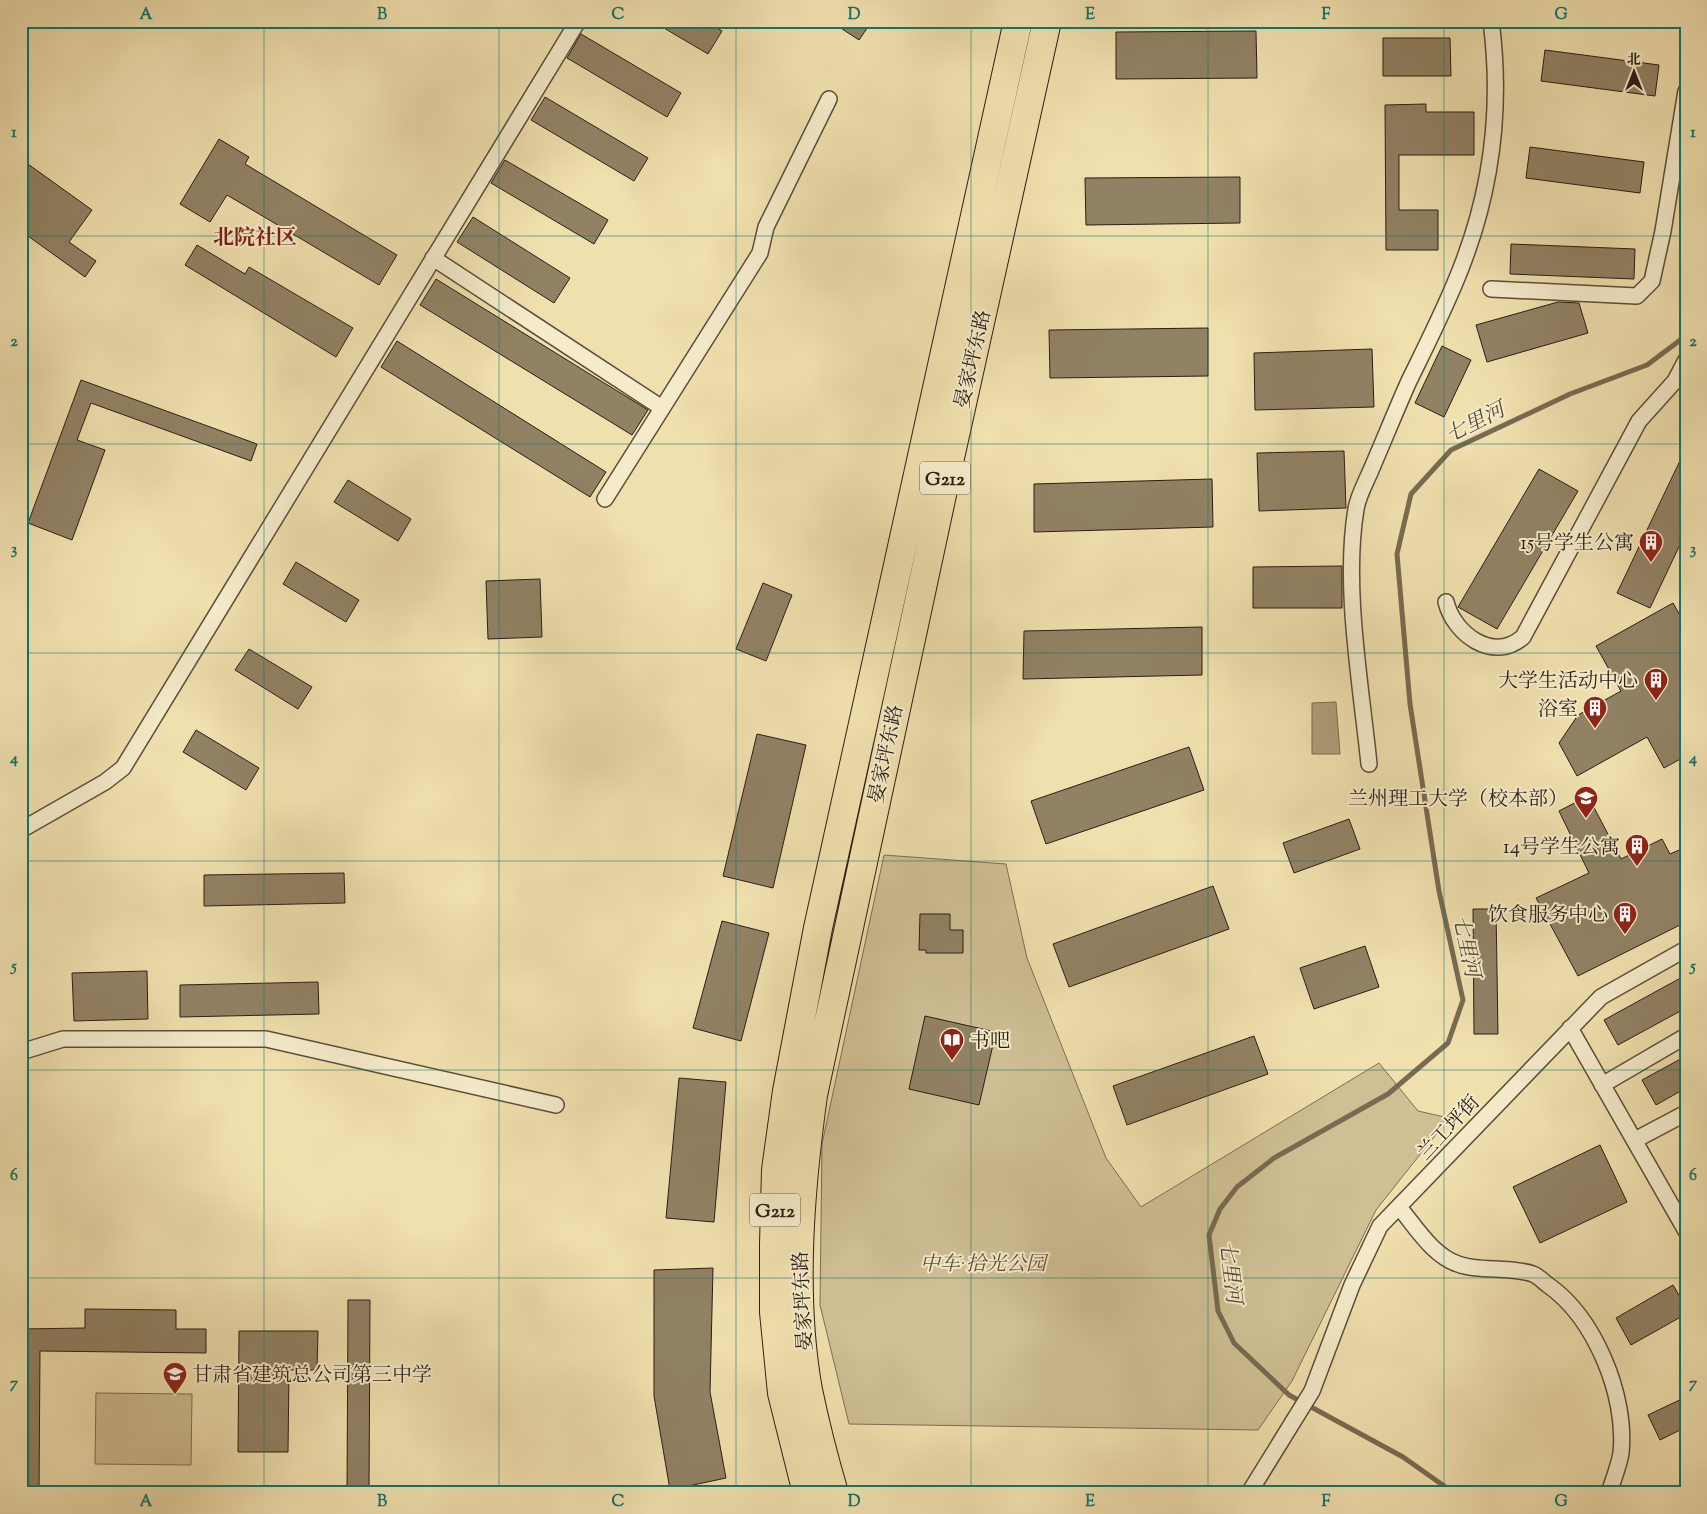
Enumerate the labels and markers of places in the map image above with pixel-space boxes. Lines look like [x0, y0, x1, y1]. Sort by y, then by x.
building icon: 15号学生公寓 [1638, 529, 1664, 563]
place label: 15号学生公寓 [1520, 530, 1634, 559]
building icon: 大学生活动中心 [1643, 667, 1669, 701]
place label: 大学生活动中心 [1498, 668, 1638, 697]
building icon: 浴室 [1582, 695, 1608, 729]
place label: 浴室 [1538, 696, 1578, 725]
school or university icon: 兰州理工大学（校本部） [1573, 785, 1599, 819]
place label: 兰州理工大学（校本部） [1348, 786, 1568, 815]
building icon: 14号学生公寓 [1624, 833, 1650, 867]
place label: 14号学生公寓 [1503, 834, 1620, 863]
building icon: 饮食服务中心 [1612, 901, 1638, 935]
place label: 饮食服务中心 [1488, 902, 1608, 931]
library icon: 书吧 [939, 1027, 965, 1061]
place label: 书吧 [970, 1028, 1010, 1057]
school or university icon: 甘肃省建筑总公司第三中学 [162, 1361, 188, 1395]
place label: 甘肃省建筑总公司第三中学 [192, 1362, 432, 1391]

